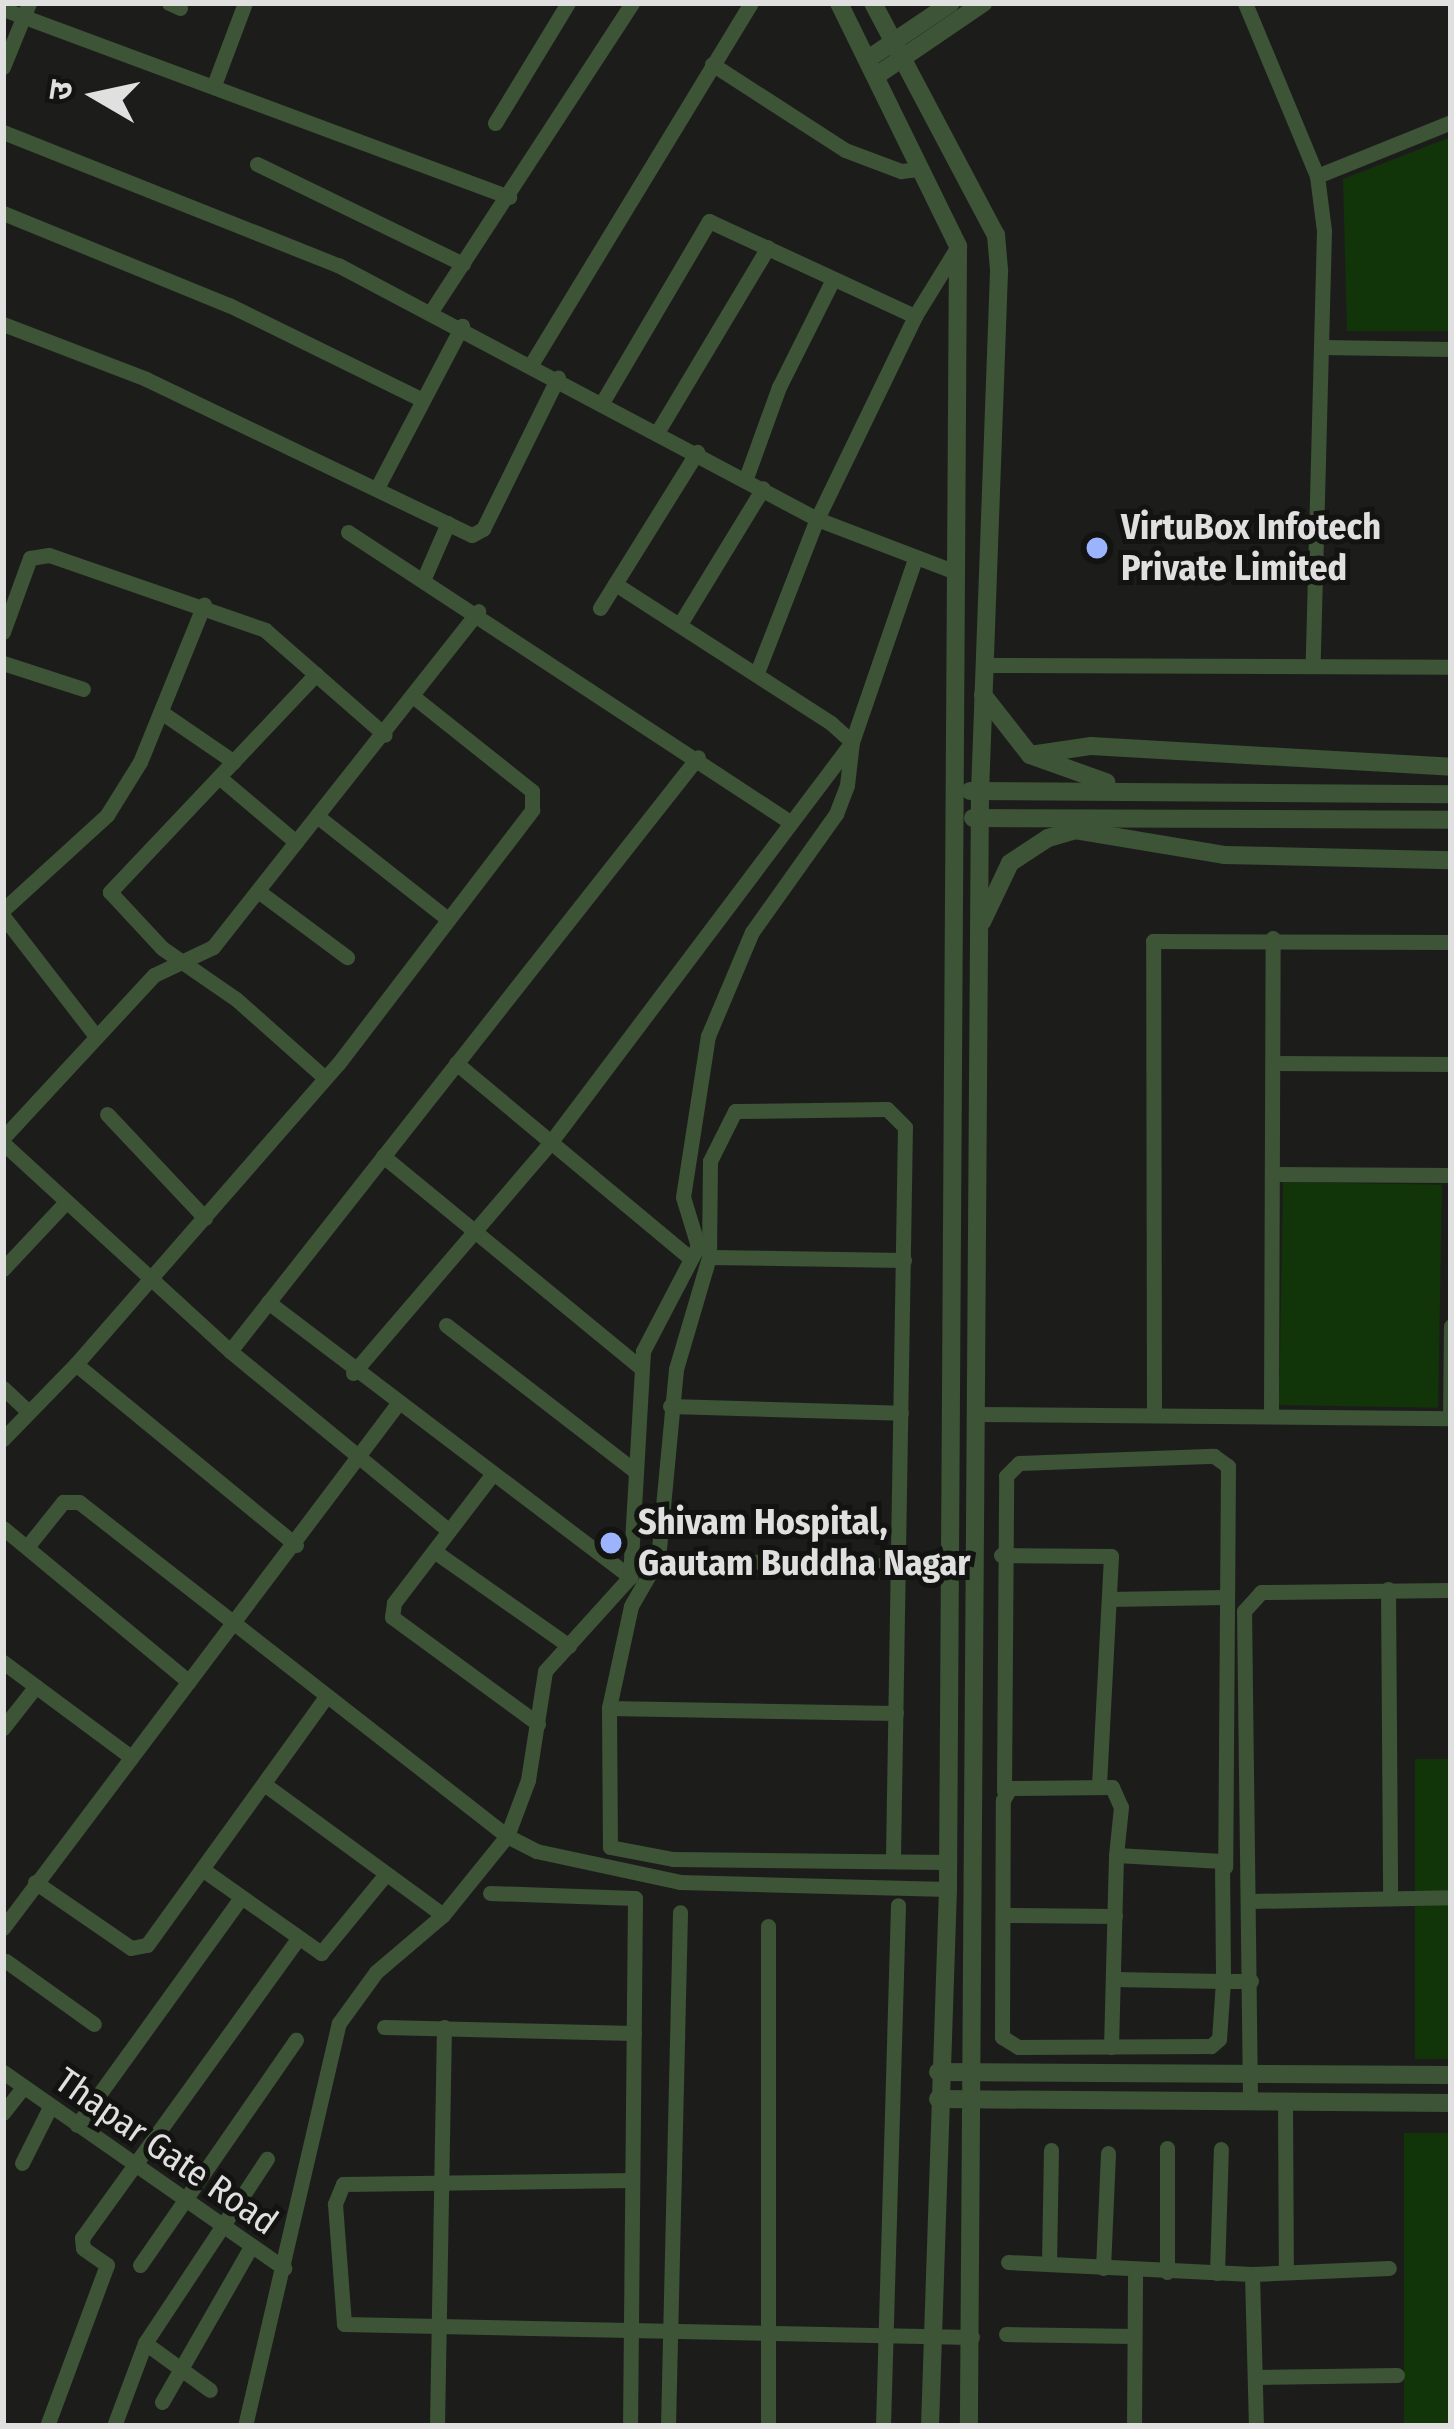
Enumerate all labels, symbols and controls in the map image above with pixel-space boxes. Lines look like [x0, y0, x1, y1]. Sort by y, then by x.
north arrow [36, 36, 156, 156]
text: उ [39, 78, 82, 103]
place label: VirtuBox Infotech Private Limited [1121, 505, 1381, 590]
marker: VirtuBox Infotech Private Limited [1084, 535, 1110, 561]
place label: Shivam Hospital, Gautam Buddha Nagar [638, 1500, 970, 1585]
marker: Shivam Hospital, Gautam Buddha Nagar [595, 1527, 627, 1559]
street label: Thapar Gate Road [47, 2059, 285, 2245]

